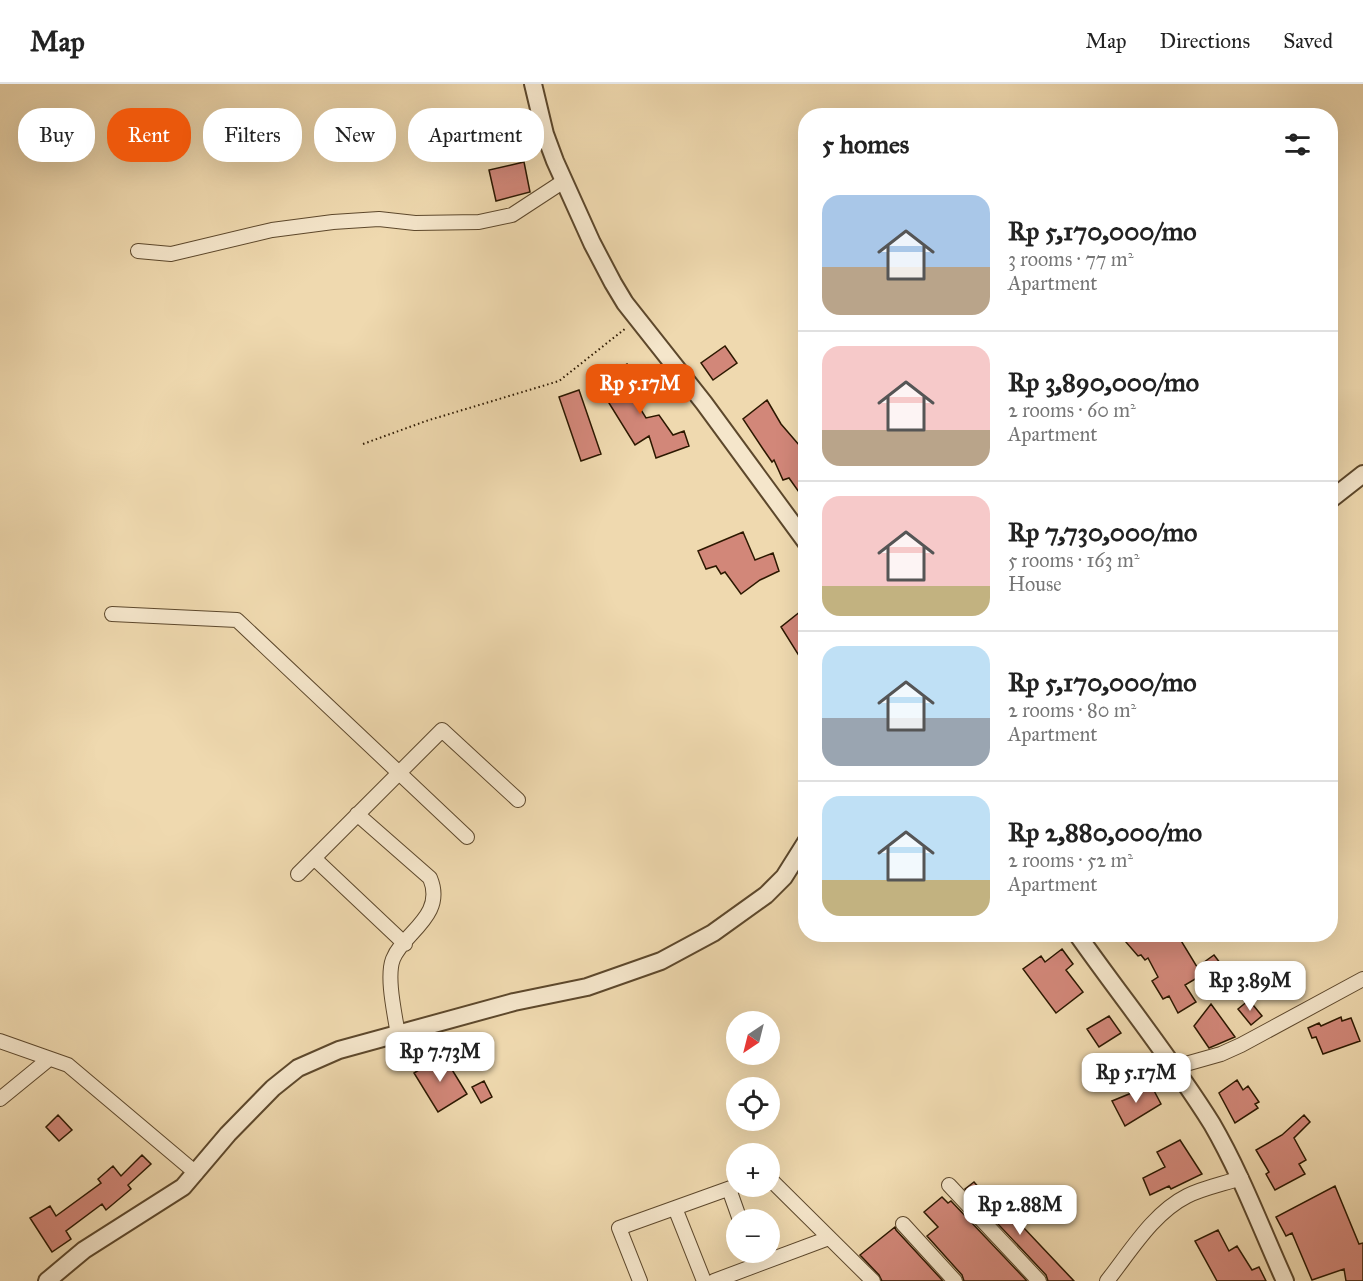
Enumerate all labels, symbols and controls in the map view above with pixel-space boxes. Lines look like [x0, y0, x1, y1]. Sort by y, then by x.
text: Map [30, 24, 85, 59]
text: Map [1086, 28, 1127, 54]
text: Directions [1160, 28, 1250, 54]
text: Saved [1283, 28, 1333, 54]
chip: Buy [18, 108, 95, 162]
chip: Rent [107, 108, 191, 162]
chip: Filters [203, 108, 302, 162]
chip: New [314, 108, 396, 162]
chip: Apartment [408, 108, 544, 162]
text: 5 homes [822, 128, 909, 160]
icon: filters [1281, 128, 1314, 161]
text: Rp 5,170,000/mo [1008, 215, 1196, 247]
icon: home [870, 219, 942, 291]
text: 3 rooms · 77 m² [1008, 247, 1133, 271]
text: Apartment [1008, 271, 1097, 295]
pin: Rp 5.17M [578, 364, 702, 415]
text: Rp 3,890,000/mo [1008, 366, 1199, 398]
icon: home [870, 370, 942, 442]
text: Rp 5.17M [600, 371, 680, 395]
text: 2 rooms · 60 m² [1008, 398, 1136, 422]
text: Apartment [1008, 422, 1097, 446]
text: Rp 7,730,000/mo [1008, 516, 1197, 548]
icon: home [870, 520, 942, 592]
text: 5 rooms · 163 m² [1008, 548, 1140, 572]
text: House [1008, 572, 1062, 596]
text: Rp 5,170,000/mo [1008, 666, 1196, 698]
icon: home [870, 670, 942, 742]
text: 2 rooms · 80 m² [1008, 698, 1136, 722]
text: Apartment [1008, 722, 1097, 746]
text: Rp 2,880,000/mo [1008, 816, 1202, 848]
icon: home [870, 820, 942, 892]
text: 2 rooms · 52 m² [1008, 848, 1133, 872]
text: Apartment [1008, 872, 1097, 896]
pin: Rp 3.89M [1188, 961, 1312, 1012]
text: Rp 3.89M [1209, 968, 1291, 992]
north arrow [726, 1011, 780, 1065]
map controls [726, 1011, 780, 1263]
pin: Rp 7.73M [378, 1032, 502, 1083]
text: Rp 7.73M [399, 1039, 481, 1063]
pin: Rp 5.17M [1074, 1053, 1198, 1104]
text: Rp 5.17M [1096, 1060, 1176, 1084]
button: locate [726, 1077, 780, 1131]
button: + [726, 1143, 780, 1197]
pin: Rp 2.88M [958, 1185, 1082, 1236]
text: Rp 2.88M [978, 1192, 1062, 1216]
button: − [726, 1209, 780, 1263]

